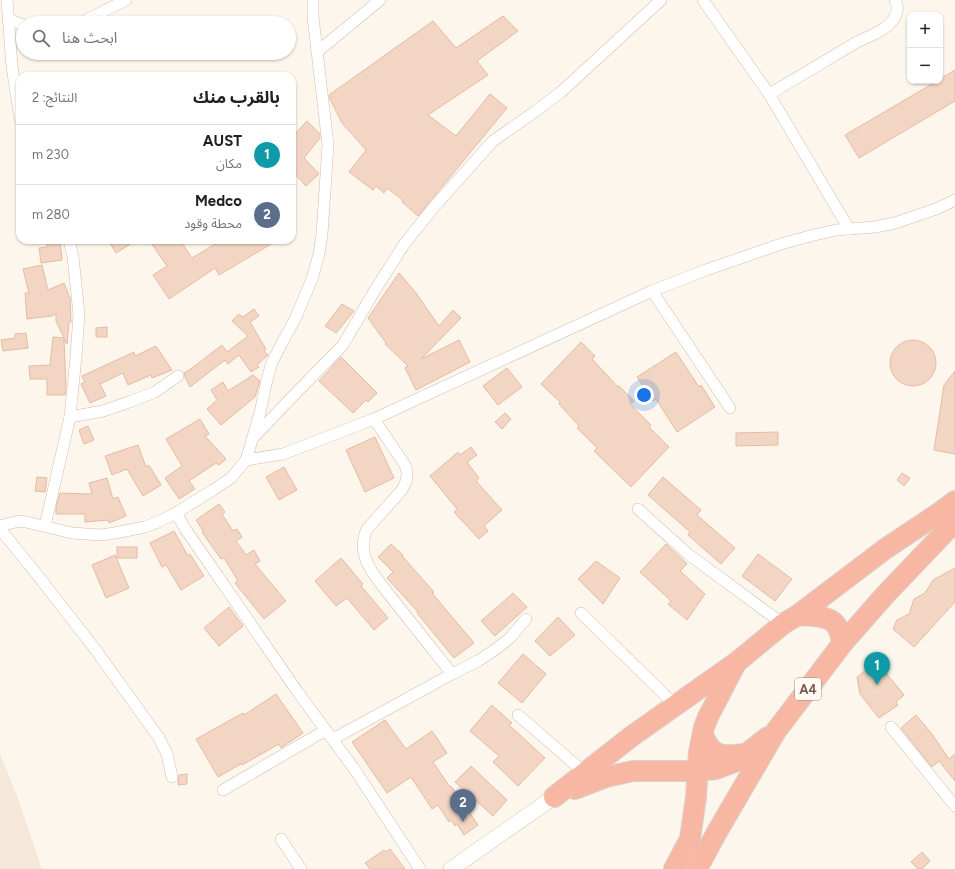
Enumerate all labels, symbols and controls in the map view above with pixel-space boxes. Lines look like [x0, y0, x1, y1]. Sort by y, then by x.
map controls [907, 12, 943, 84]
button: + [907, 12, 943, 48]
search box [16, 16, 296, 60]
icon: search [30, 27, 52, 49]
text: ابحث هنا [62, 29, 117, 47]
button: − [907, 48, 943, 84]
text: بالقرب منك [193, 87, 280, 107]
text: النتائج: 2 [32, 90, 77, 105]
text: AUST [203, 132, 242, 150]
text: 230 m [32, 147, 69, 162]
text: 1 [264, 147, 270, 162]
text: مكان [216, 156, 242, 171]
text: Medco [195, 192, 242, 210]
text: 280 m [32, 207, 70, 222]
text: 2 [263, 207, 271, 222]
text: محطة وقود [184, 216, 242, 231]
your location [634, 385, 654, 405]
pin: 1 [864, 652, 890, 685]
road number: A4 [795, 678, 821, 700]
pin: 2 [450, 789, 476, 822]

